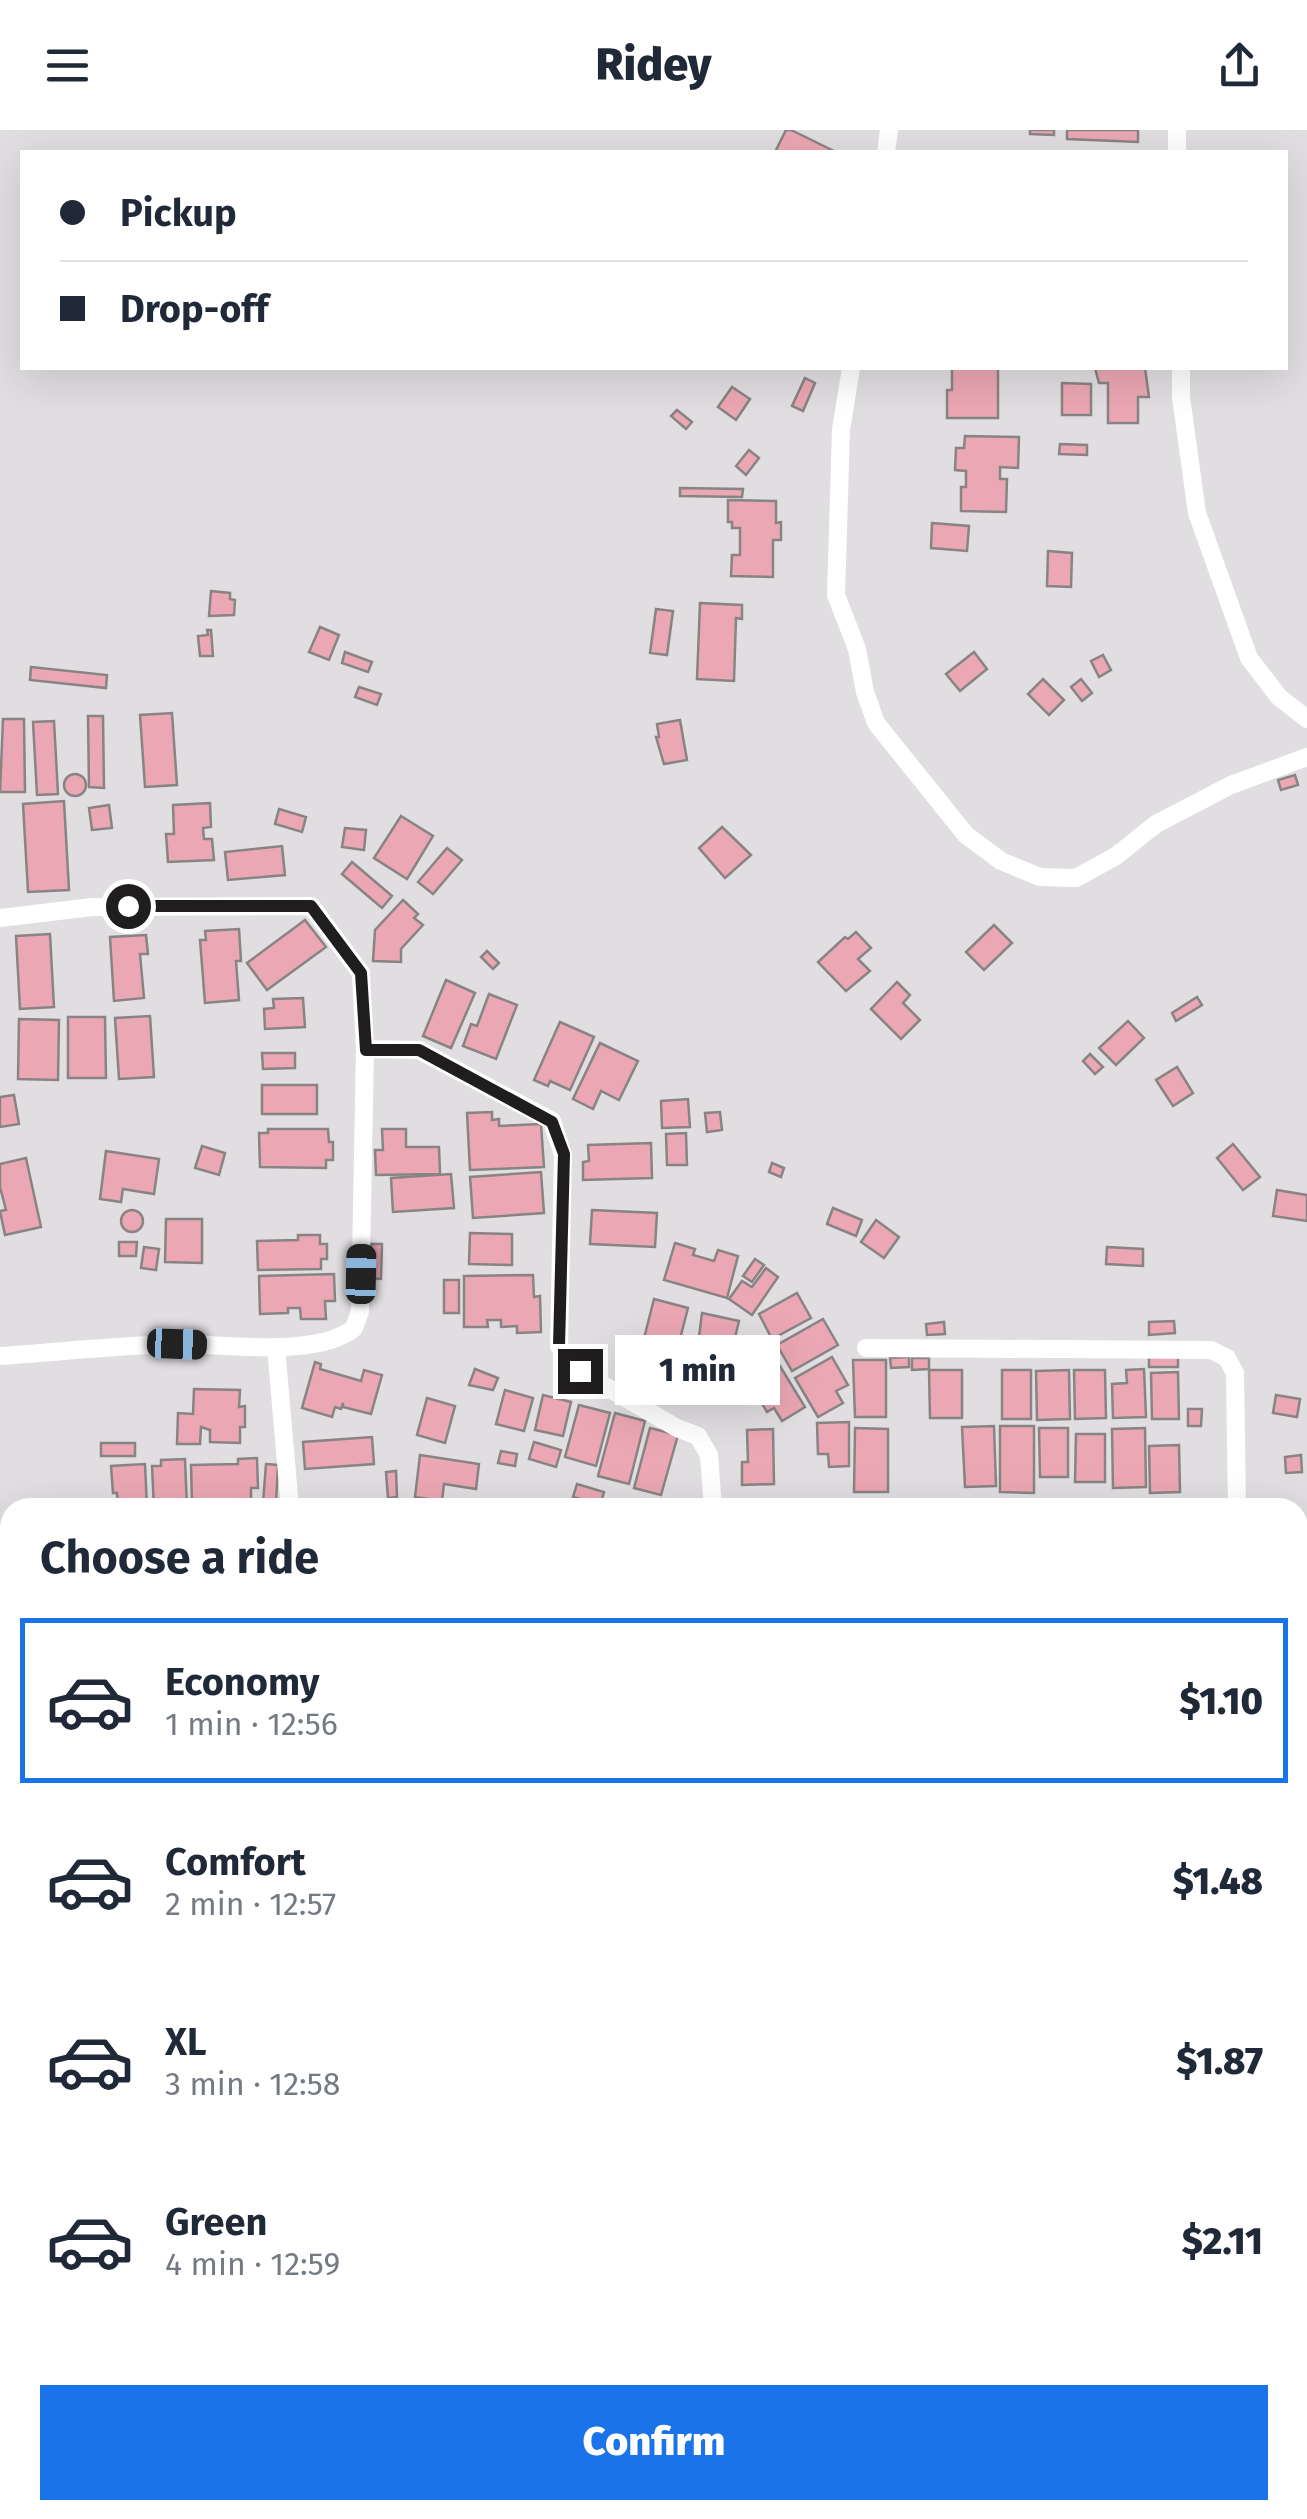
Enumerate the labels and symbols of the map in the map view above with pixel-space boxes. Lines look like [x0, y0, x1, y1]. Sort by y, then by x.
route start [106, 884, 151, 929]
car [345, 1244, 377, 1304]
car [146, 1328, 208, 1360]
callout: 1 min [615, 1336, 780, 1406]
route end [558, 1349, 603, 1394]

